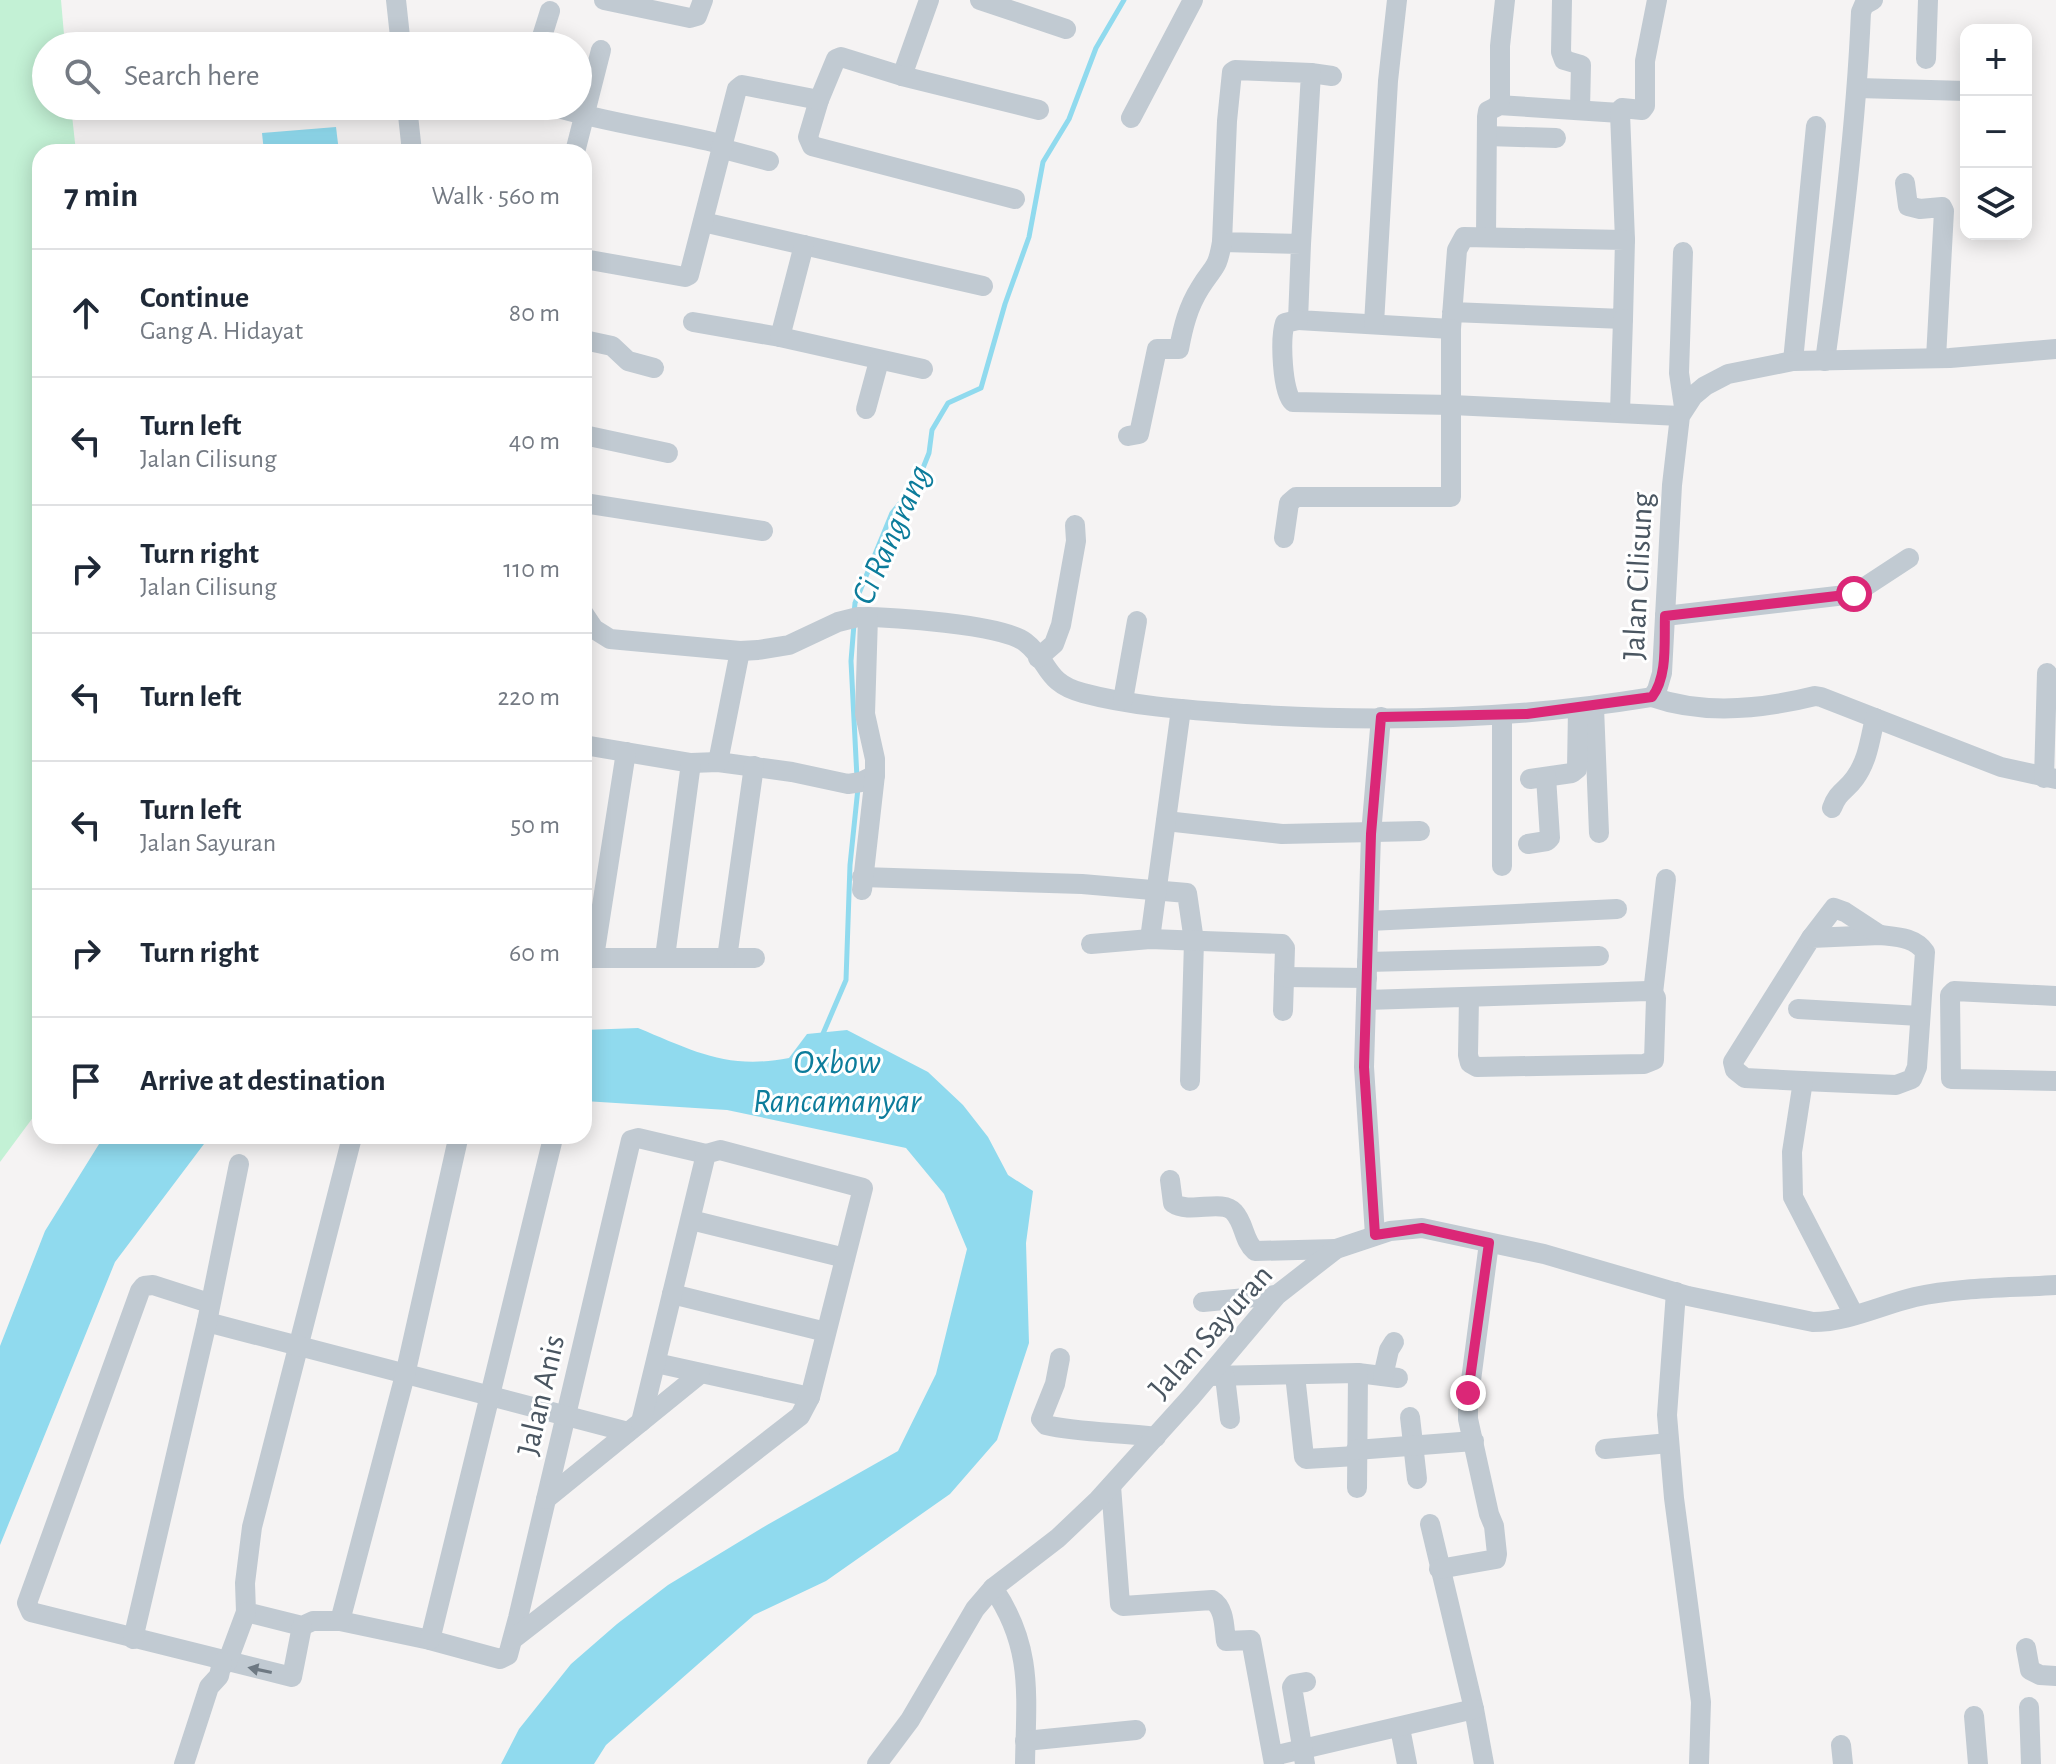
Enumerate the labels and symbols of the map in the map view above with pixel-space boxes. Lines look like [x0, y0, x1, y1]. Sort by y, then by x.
water label: Ci Rangrang [846, 460, 938, 610]
street label: Jalan Cilisung [1618, 491, 1658, 661]
route start [1836, 576, 1872, 612]
water label: Oxbow Rancamanyar [753, 1046, 922, 1119]
street label: Jalan Sayuran [1143, 1259, 1279, 1405]
street label: Jalan Anis [512, 1332, 570, 1459]
route end [1450, 1375, 1486, 1411]
one-way arrow [247, 1663, 272, 1676]

